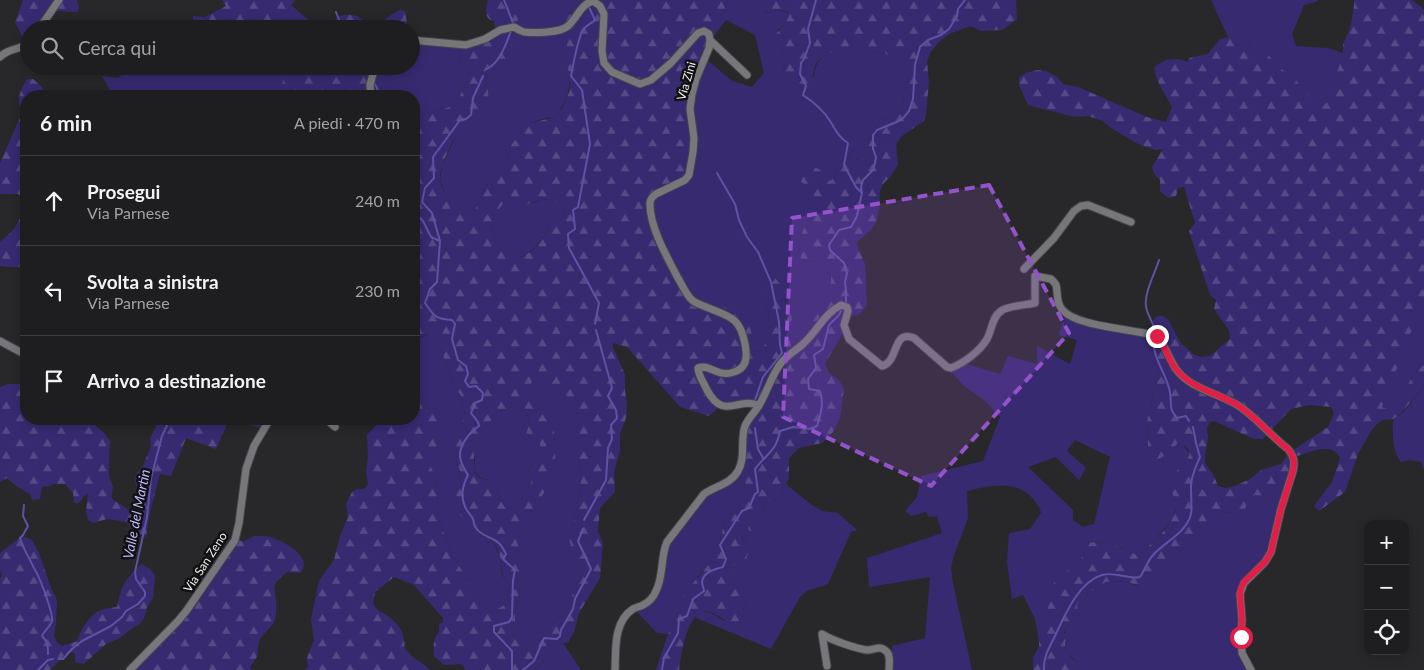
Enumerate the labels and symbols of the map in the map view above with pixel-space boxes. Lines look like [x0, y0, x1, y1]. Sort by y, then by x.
street label: Via Zini [673, 60, 699, 102]
route end [1146, 325, 1169, 348]
water label: Valle del Martin [119, 468, 153, 560]
street label: Via San Zeno [180, 529, 230, 595]
route start [1230, 626, 1253, 649]

